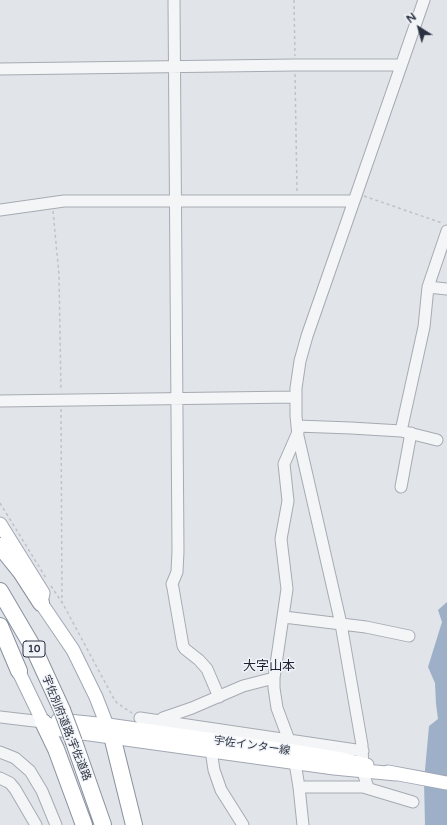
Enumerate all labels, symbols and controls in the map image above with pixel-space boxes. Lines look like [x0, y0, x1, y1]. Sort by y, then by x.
north arrow [399, 8, 439, 48]
text: N [404, 10, 419, 26]
road number: 10 [23, 641, 45, 657]
district label: 大字山本 [243, 659, 295, 675]
street label: 宇佐別府道路;宇佐道路 [39, 673, 93, 783]
street label: 宇佐インター線 [213, 734, 291, 758]

